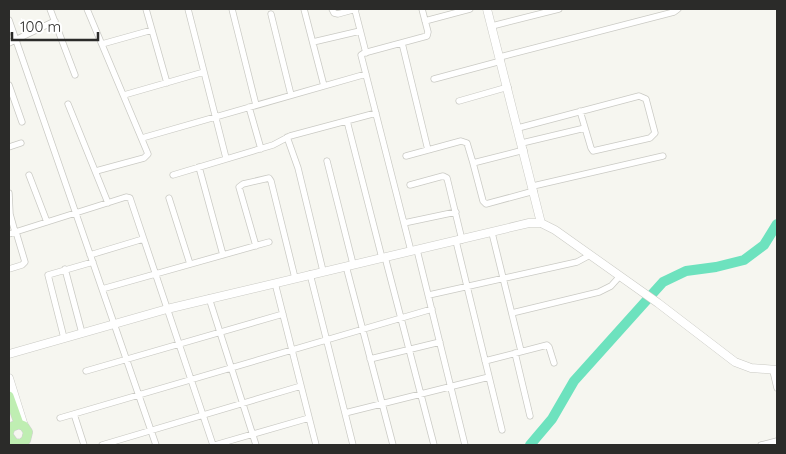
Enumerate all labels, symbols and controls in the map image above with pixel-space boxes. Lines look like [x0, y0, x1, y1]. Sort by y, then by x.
scale bar [12, 10, 99, 42]
text: 100 m [20, 17, 61, 36]

